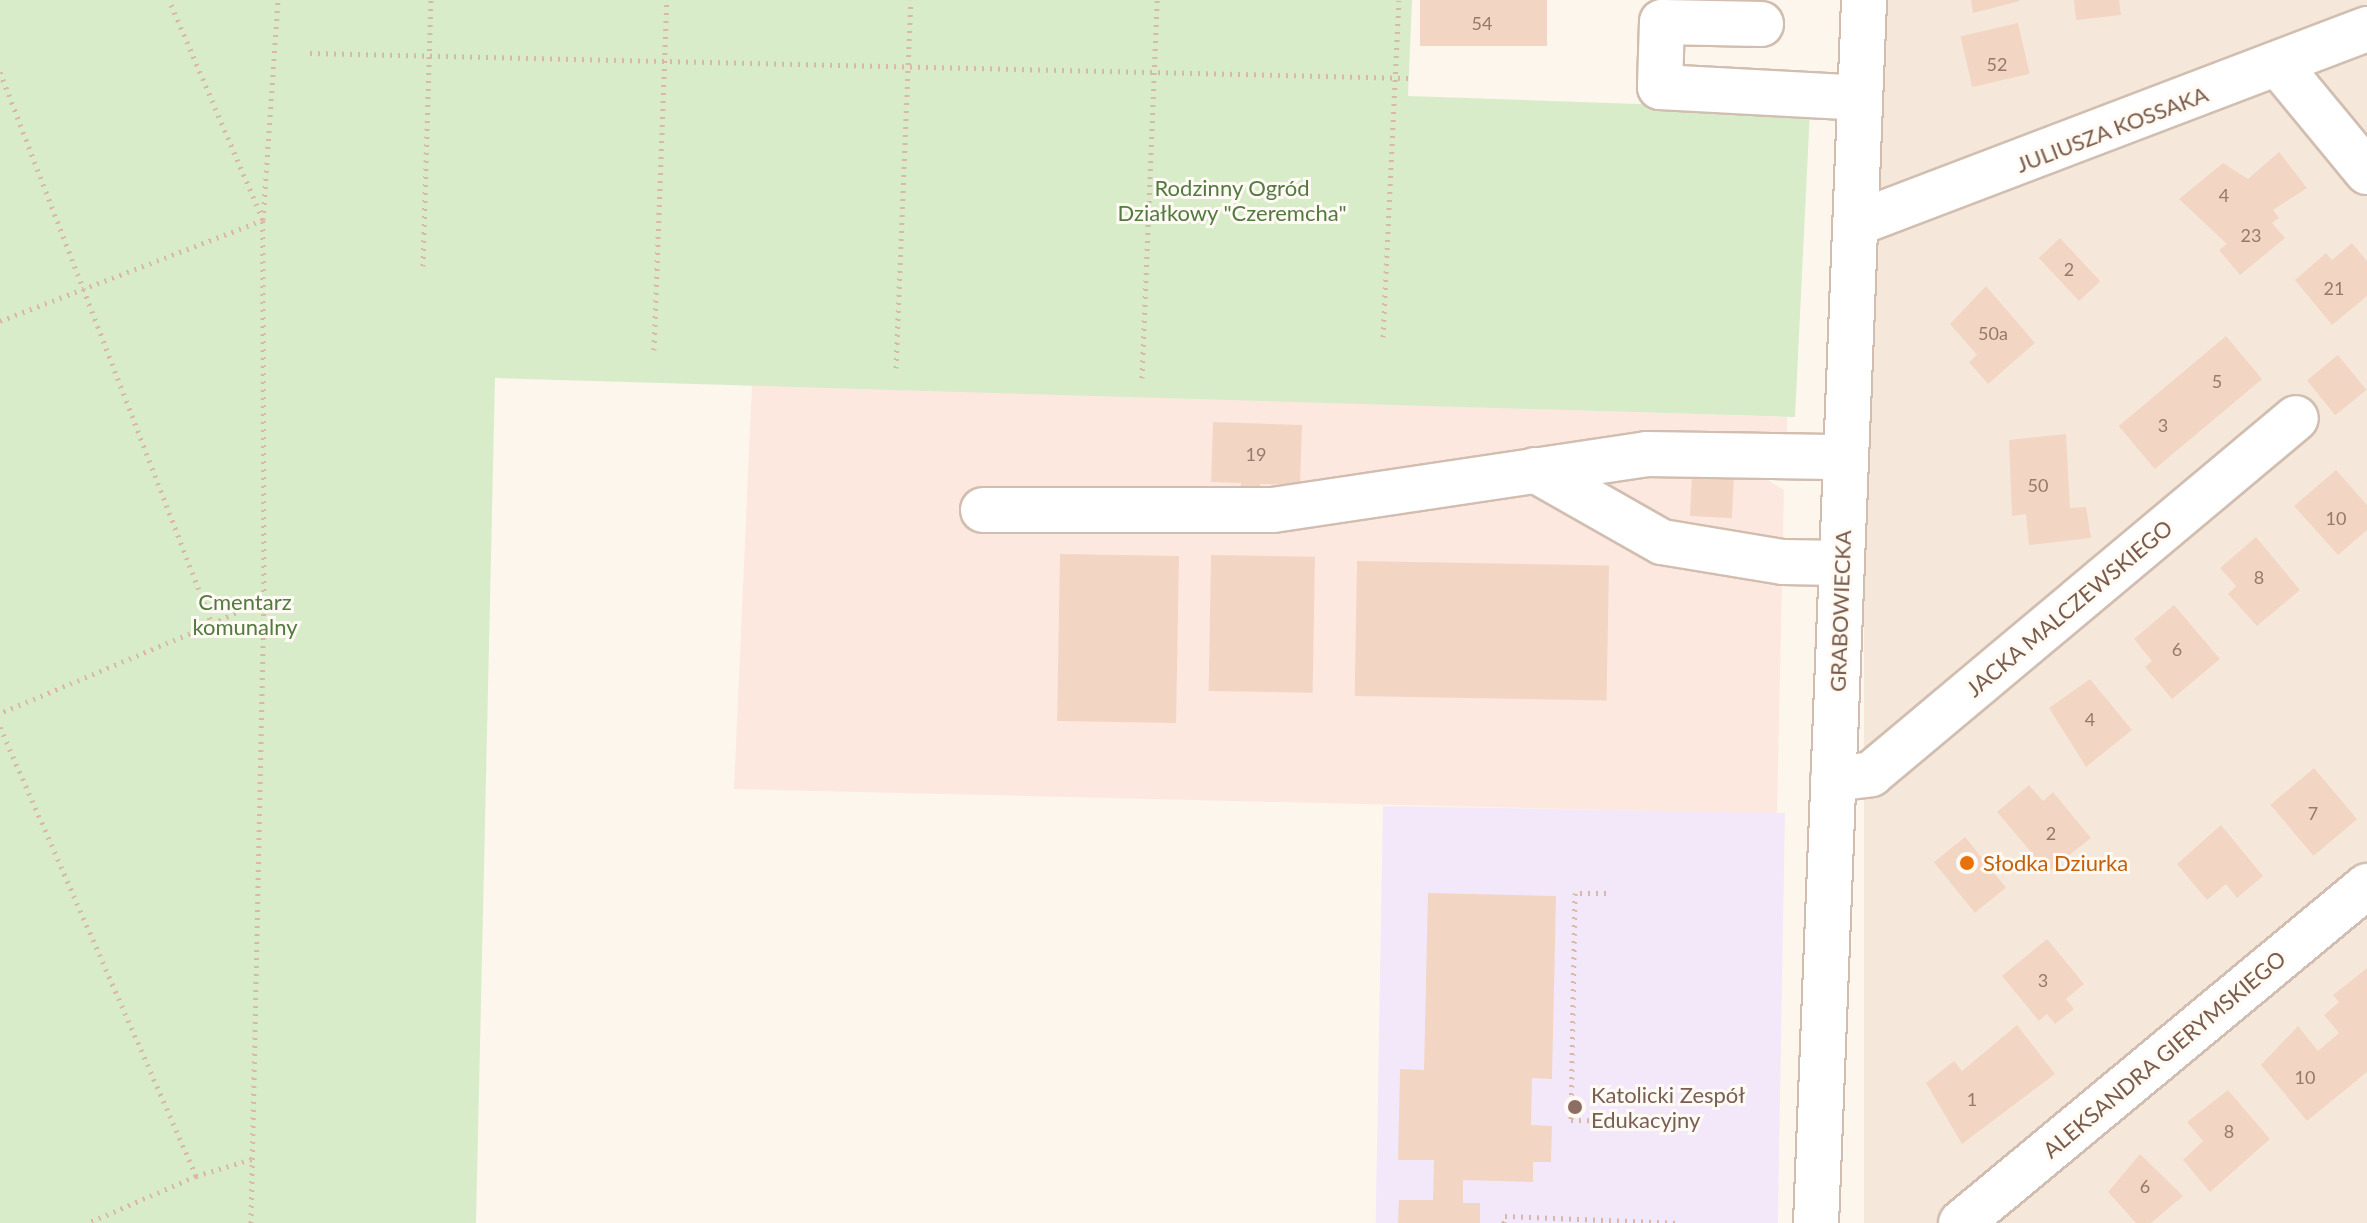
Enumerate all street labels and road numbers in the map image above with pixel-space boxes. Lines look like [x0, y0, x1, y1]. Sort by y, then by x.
street label: JULIUSZA KOSSAKA [2012, 80, 2212, 178]
street label: JACKA MALCZEWSKIEGO [1960, 514, 2178, 702]
street label: GRABOWIECKA [1824, 530, 1856, 692]
street label: ALEKSANDRA GIERYMSKIEGO [2037, 945, 2291, 1163]

